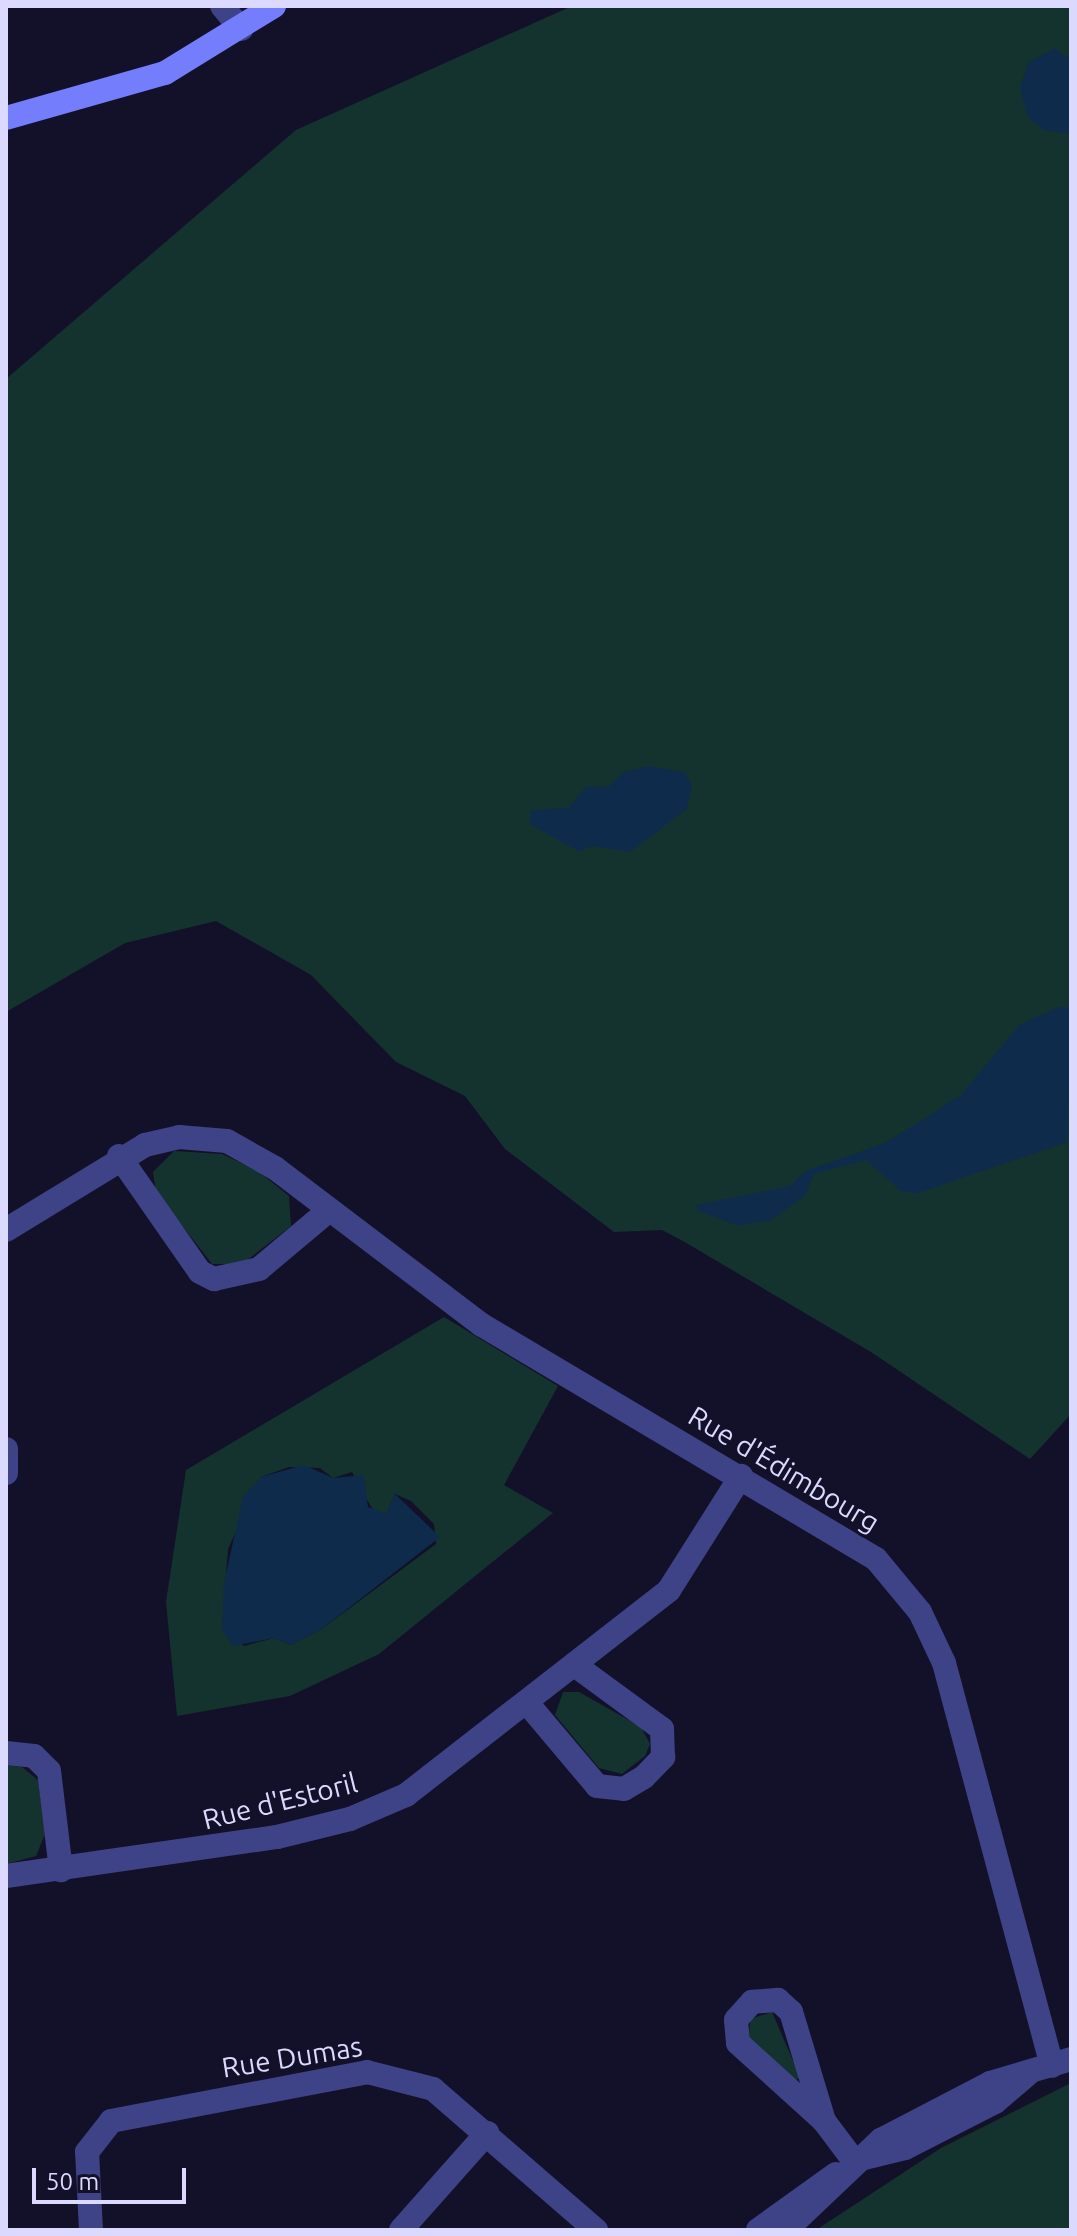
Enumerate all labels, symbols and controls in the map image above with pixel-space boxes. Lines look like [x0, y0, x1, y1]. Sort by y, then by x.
street label: Rue d'Édimbourg [682, 1399, 886, 1539]
street label: Rue d'Estoril [199, 1766, 361, 1836]
street label: Rue Dumas [219, 2029, 365, 2085]
scale bar [36, 2152, 190, 2202]
text: 50 m [46, 2168, 99, 2195]

